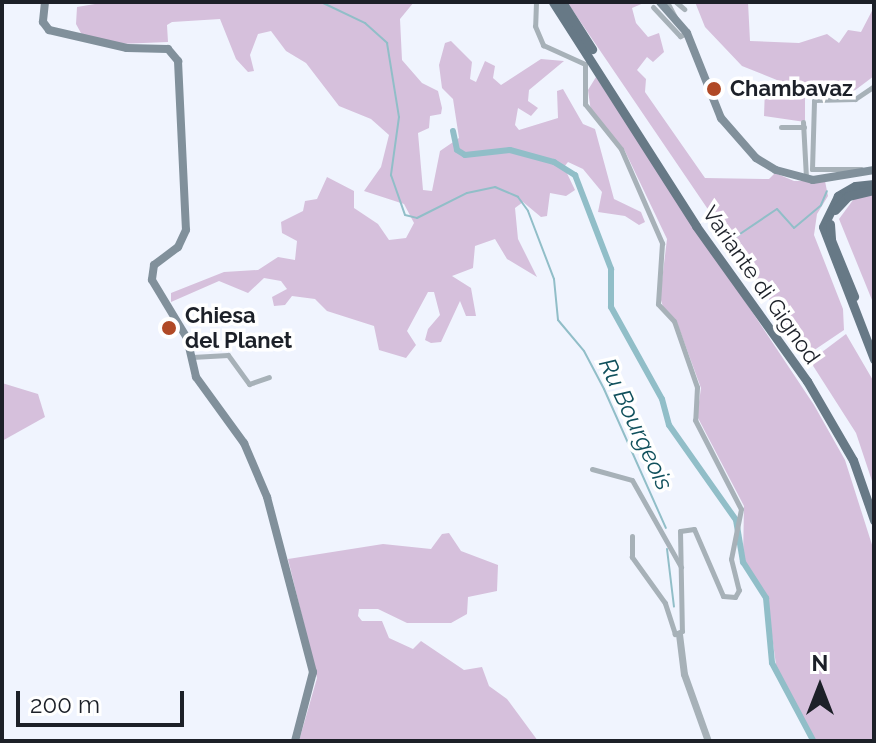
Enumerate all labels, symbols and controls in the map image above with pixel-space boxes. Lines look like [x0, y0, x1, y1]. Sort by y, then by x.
place label: Chambavaz [730, 76, 853, 102]
marker: Chambavaz [705, 80, 723, 98]
street label: Variante di Gignod [697, 201, 825, 369]
place label: Chiesa del Planet [185, 302, 293, 354]
marker: Chiesa del Planet [160, 319, 178, 337]
water label: Ru Bourgeois [593, 353, 679, 495]
north arrow [780, 647, 860, 727]
text: N [812, 650, 828, 676]
scale bar [20, 675, 188, 725]
text: 200 m [30, 690, 100, 719]

